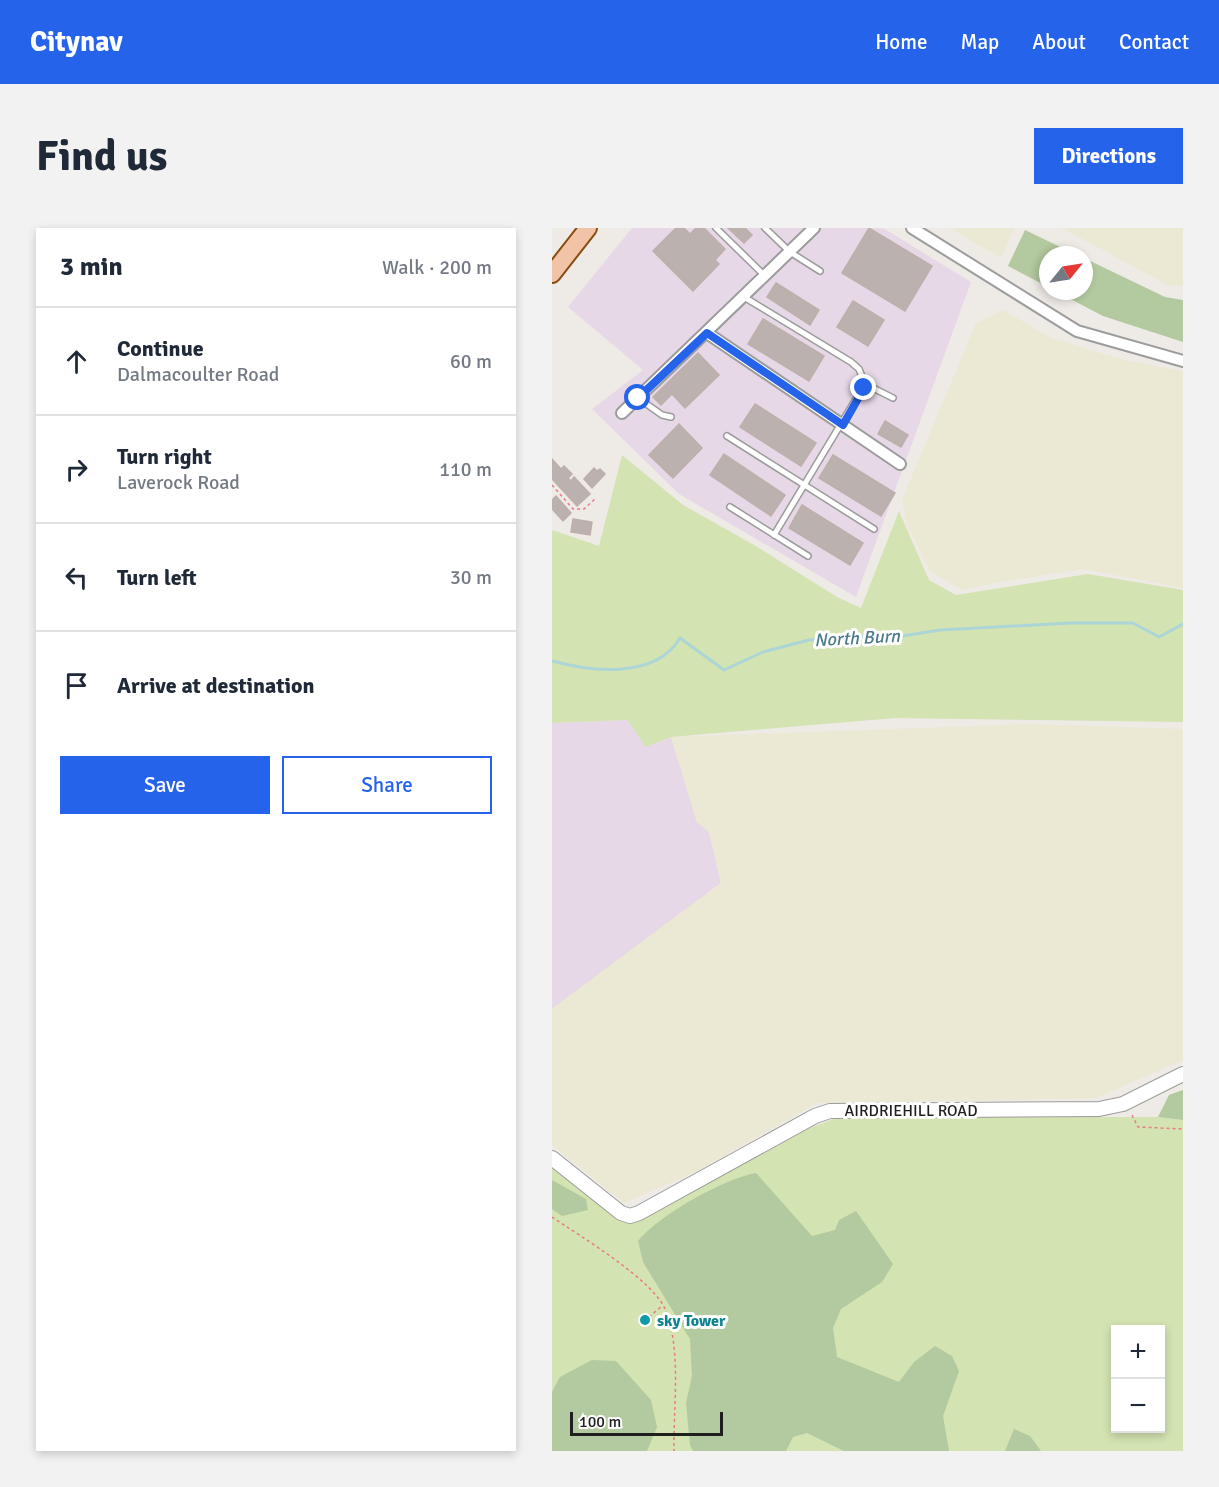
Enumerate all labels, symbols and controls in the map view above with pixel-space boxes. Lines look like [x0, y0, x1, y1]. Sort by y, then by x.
text: Citynav [30, 25, 123, 59]
text: Home [875, 29, 928, 55]
text: Map [961, 29, 999, 55]
text: About [1032, 29, 1086, 55]
text: Contact [1119, 29, 1189, 55]
button: Directions [1034, 128, 1183, 184]
text: Find us [36, 131, 167, 182]
north arrow [1039, 246, 1093, 300]
text: 3 min [60, 251, 123, 283]
text: Walk · 200 m [382, 255, 492, 280]
text: Continue [117, 335, 204, 362]
icon: ahead [60, 345, 93, 378]
text: 60 m [450, 349, 492, 374]
text: Dalmacoulter Road [117, 362, 279, 387]
route end [850, 374, 876, 400]
route start [624, 384, 650, 410]
text: Turn right [117, 443, 212, 470]
icon: right [60, 453, 93, 486]
text: 110 m [439, 457, 492, 482]
text: Laverock Road [117, 470, 240, 495]
icon: left [60, 561, 93, 594]
text: Turn left [117, 564, 197, 591]
text: 30 m [450, 565, 492, 590]
water label: North Burn [814, 625, 902, 651]
icon: arrive [60, 669, 93, 702]
text: Arrive at destination [117, 672, 314, 699]
button: Save [60, 756, 270, 814]
button: Share [282, 756, 492, 814]
street label: AIRDRIEHILL ROAD [844, 1101, 978, 1121]
place label: sky Tower [657, 1311, 726, 1331]
marker: sky Tower [638, 1313, 652, 1327]
map controls [1111, 1325, 1165, 1433]
button: + [1111, 1325, 1165, 1379]
button: − [1111, 1379, 1165, 1433]
scale bar [570, 1409, 723, 1436]
text: 100 m [579, 1412, 621, 1432]

